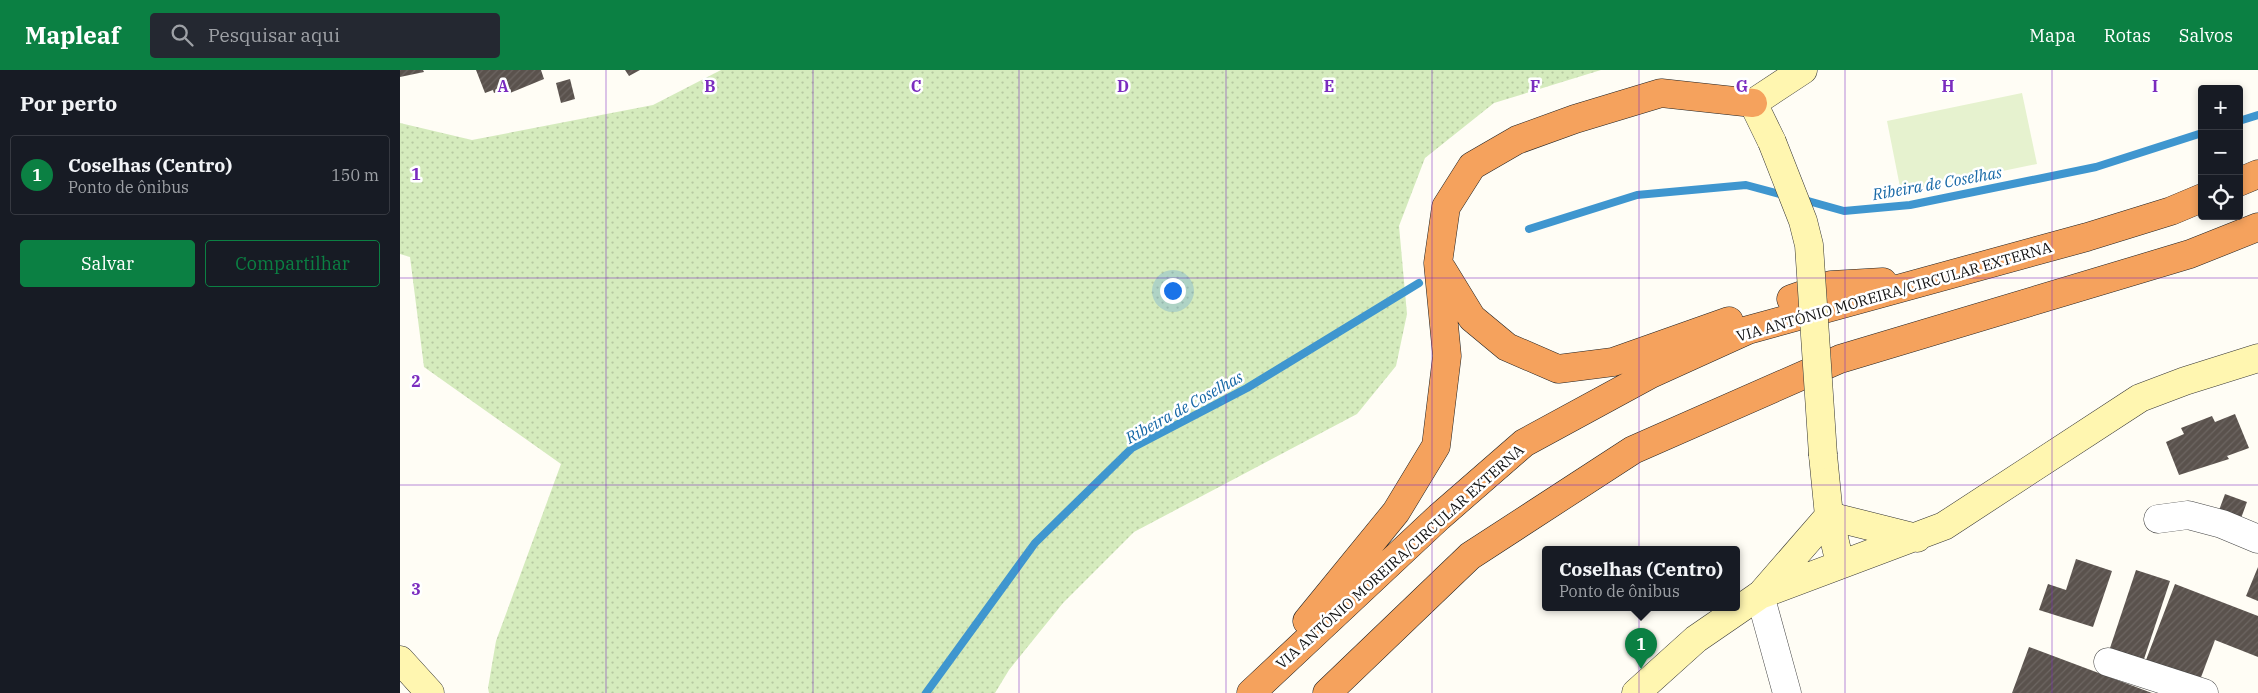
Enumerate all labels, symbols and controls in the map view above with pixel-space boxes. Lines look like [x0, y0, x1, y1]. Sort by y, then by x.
search box [150, 13, 500, 58]
text: Mapleaf [25, 19, 120, 51]
icon: search [168, 21, 196, 49]
text: Pesquisar aqui [208, 23, 340, 47]
text: Mapa [2029, 24, 2076, 47]
text: Rotas [2104, 24, 2151, 47]
text: Salvos [2179, 24, 2233, 47]
text: A [497, 76, 509, 96]
text: B [704, 76, 716, 96]
text: C [911, 76, 921, 96]
text: D [1117, 76, 1129, 96]
text: E [1324, 76, 1334, 96]
text: F [1530, 76, 1540, 96]
text: G [1736, 76, 1748, 96]
text: H [1942, 76, 1955, 96]
text: I [2152, 76, 2158, 96]
map controls [2198, 85, 2243, 220]
button: + [2198, 85, 2243, 130]
text: Por perto [20, 89, 117, 117]
button: − [2198, 130, 2243, 175]
text: Coselhas (Centro) [68, 153, 232, 177]
water label: Ribeira de Coselhas [1870, 162, 2003, 204]
text: 1 [411, 164, 421, 184]
text: 1 [32, 165, 42, 185]
text: 150 m [331, 165, 379, 185]
button: locate [2198, 175, 2243, 220]
text: Ponto de ônibus [68, 177, 189, 197]
street label: VIA ANTÓNIO MOREIRA/CIRCULAR EXTERNA [1734, 237, 2054, 346]
button: Salvar [20, 240, 195, 287]
button: Compartilhar [205, 240, 380, 287]
your location [1160, 278, 1186, 304]
water label: Ribeira de Coselhas [1121, 366, 1246, 448]
text: 2 [411, 371, 421, 391]
street label: VIA ANTÓNIO MOREIRA/CIRCULAR EXTERNA [1272, 440, 1528, 673]
popup [1542, 546, 1740, 611]
text: Coselhas (Centro) [1559, 557, 1723, 581]
text: 3 [411, 579, 421, 599]
text: Ponto de ônibus [1559, 581, 1680, 601]
pin: 1 [1625, 628, 1657, 669]

